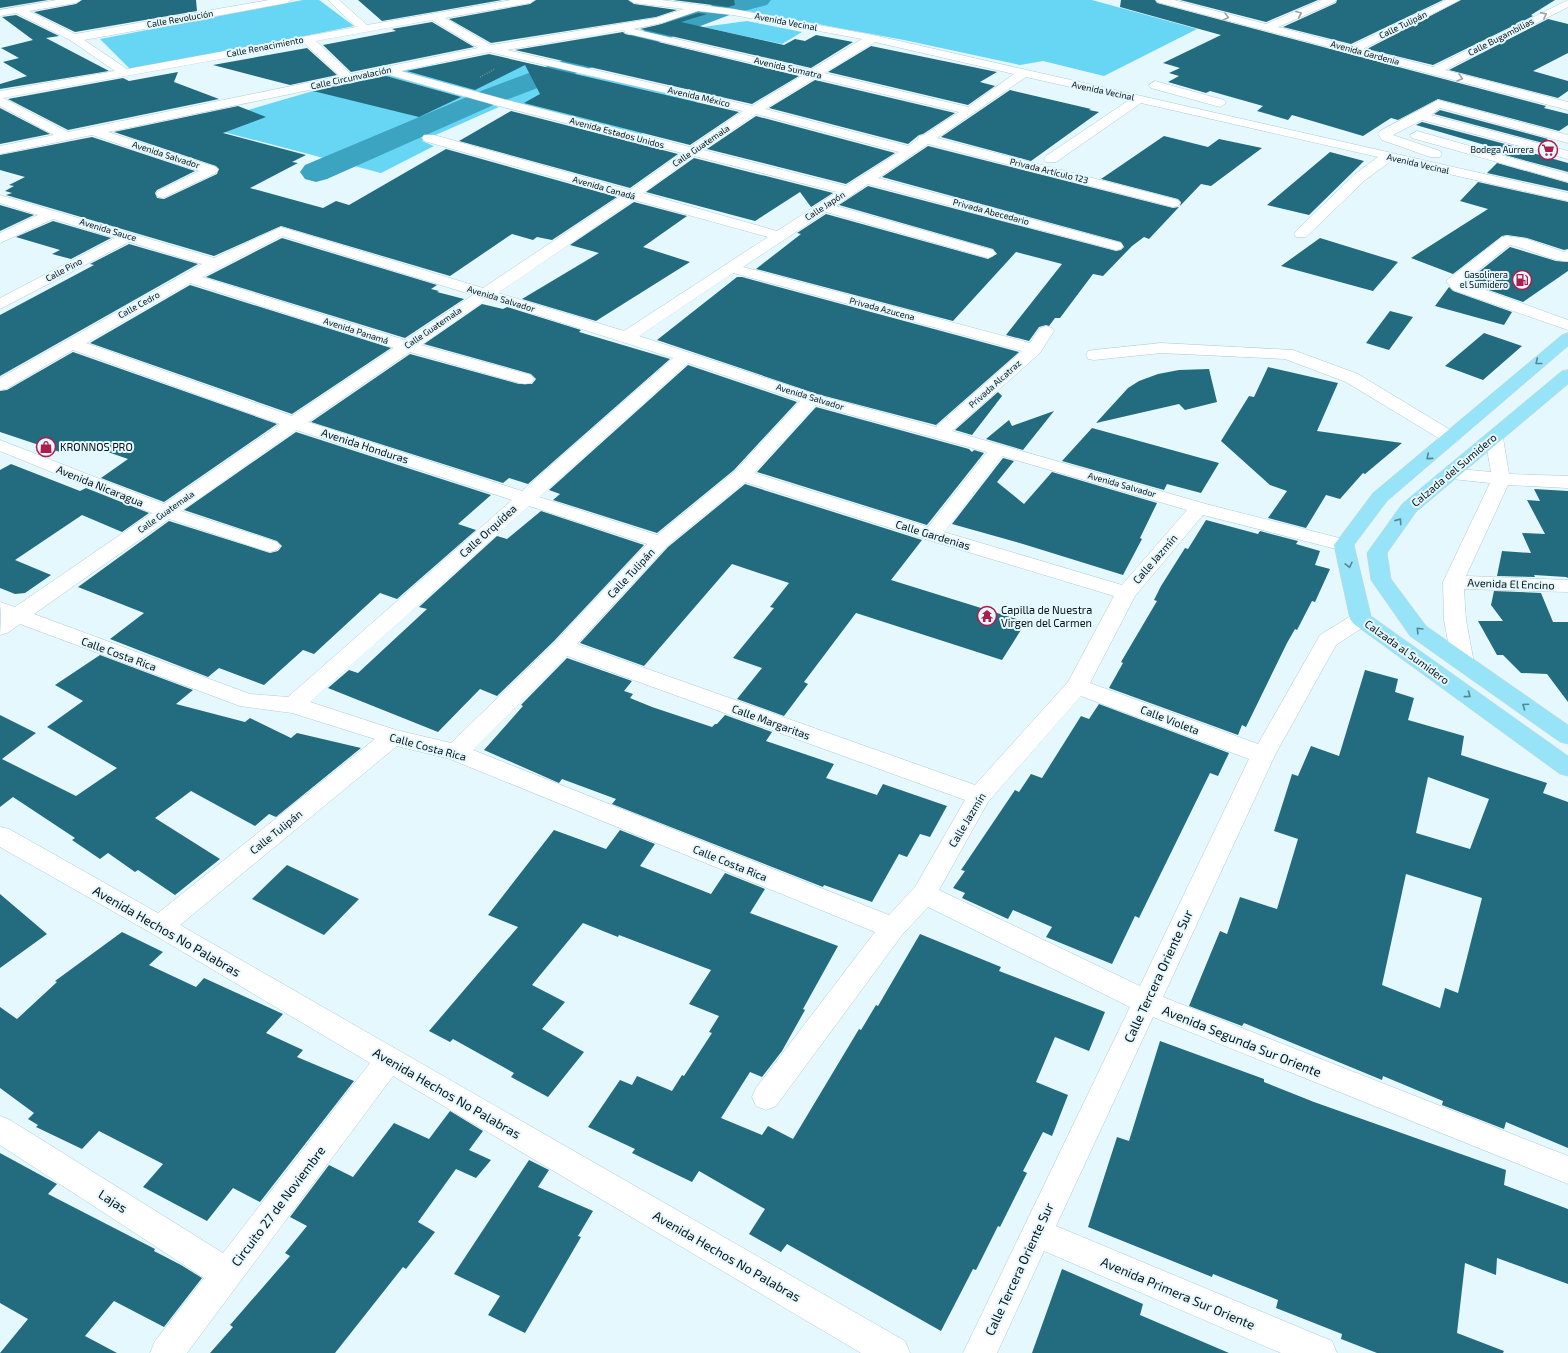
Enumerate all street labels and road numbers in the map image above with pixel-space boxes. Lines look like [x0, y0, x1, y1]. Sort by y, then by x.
street label: Calle Revolución [146, 7, 214, 30]
street label: Calle Tulipán [1377, 8, 1429, 41]
street label: Avenida Vecinal [754, 10, 819, 33]
street label: Calle Bugambilias [1466, 15, 1536, 58]
street label: Calle Renacimiento [226, 34, 304, 59]
street label: Avenida Gardenia [1329, 38, 1401, 67]
street label: Avenida Sumatra [753, 54, 823, 81]
street label: Calle Circunvalación [310, 64, 392, 91]
street label: Avenida Vecinal [1071, 79, 1136, 103]
street label: Avenida México [667, 84, 731, 109]
street label: Avenida Estados Unidos [569, 115, 666, 151]
street label: Calle Guatemala [670, 122, 731, 169]
street label: Avenida Salvador [131, 138, 202, 171]
street label: Avenida Vecinal [1386, 151, 1451, 176]
street label: Privada Artículo 123 [1009, 155, 1090, 186]
street label: Avenida Canadá [571, 173, 637, 202]
street label: Calle Japón [803, 189, 847, 223]
street label: Privada Abecedario [952, 196, 1030, 227]
street label: Avenida Sauce [78, 216, 138, 243]
street label: Calle Pino [43, 255, 84, 284]
street label: Avenida Salvador [466, 283, 537, 314]
street label: Calle Cedro [116, 289, 162, 321]
street label: Privada Azucena [848, 294, 916, 323]
street label: Calle Guatemala [402, 304, 463, 351]
street label: Avenida Panamá [322, 315, 390, 346]
street label: Privada Alcatraz [966, 357, 1024, 410]
street label: Avenida Salvador [775, 381, 846, 412]
street label: Avenida Honduras [320, 425, 411, 466]
street label: Calzada del Sumidero [1408, 430, 1499, 509]
street label: Avenida Nicaragua [55, 462, 146, 509]
street label: Avenida Salvador [1087, 470, 1158, 500]
street label: Calle Guatemala [135, 488, 196, 535]
street label: Calle Orquídea [456, 502, 519, 560]
street label: Calle Gardenias [894, 517, 972, 552]
street label: Calle Jazmín [1130, 531, 1180, 586]
street label: Calle Tulipán [604, 545, 657, 600]
street label: Avenida El Encino [1467, 575, 1555, 592]
street label: Calzada al Sumidero [1363, 617, 1452, 687]
street label: Calle Costa Rica [80, 634, 158, 673]
street label: Calle Margaritas [730, 701, 812, 742]
street label: Calle Violeta [1139, 702, 1201, 737]
street label: Calle Costa Rica [388, 730, 468, 763]
street label: Calle Jazmín [945, 790, 988, 849]
street label: Calle Tulipán [247, 807, 304, 857]
street label: Calle Costa Rica [691, 842, 769, 883]
street label: Avenida Hechos No Palabras [90, 882, 244, 980]
street label: Calle Tercera Oriente Sur [1120, 907, 1196, 1045]
street label: Avenida Segunda Sur Oriente [1160, 1002, 1324, 1080]
street label: Avenida Hechos No Palabras [370, 1044, 524, 1142]
street label: Circuito 27 de Noviembre [228, 1143, 328, 1269]
street label: Lajas [96, 1186, 130, 1216]
street label: Calle Tercera Oriente Sur [981, 1200, 1057, 1338]
street label: Avenida Hechos No Palabras [650, 1207, 804, 1305]
street label: Avenida Primera Sur Oriente [1099, 1253, 1257, 1333]

